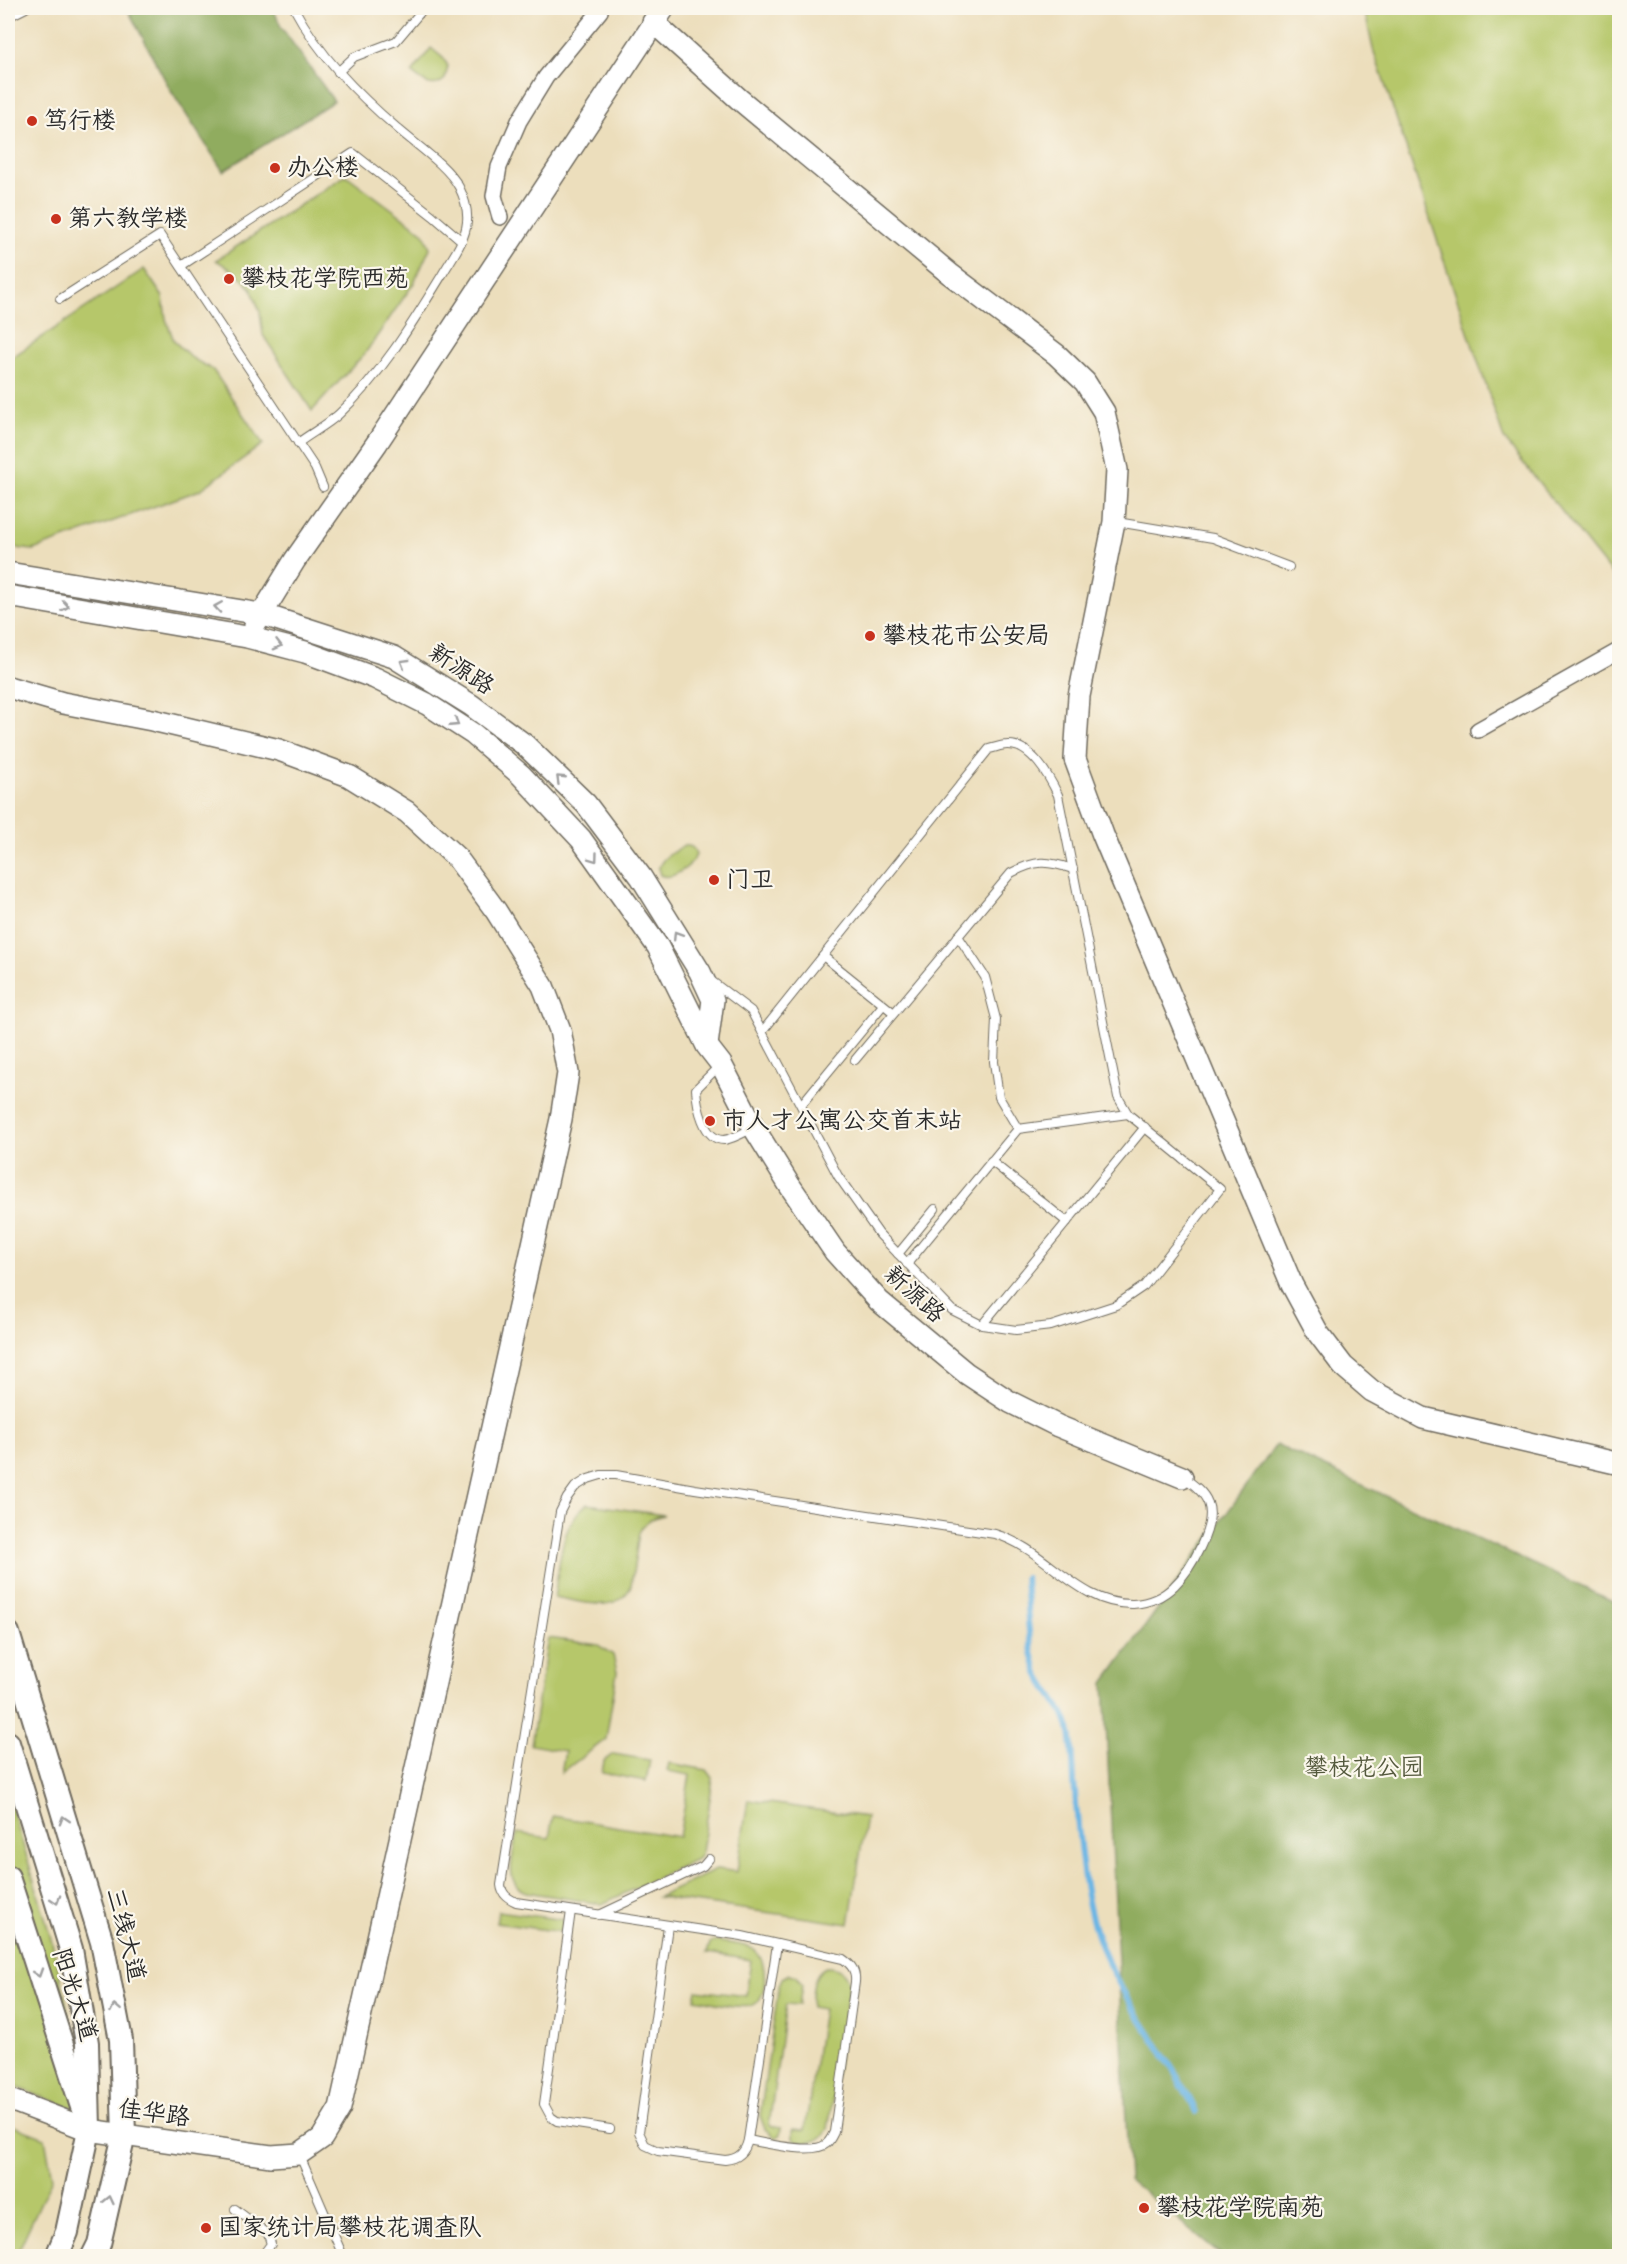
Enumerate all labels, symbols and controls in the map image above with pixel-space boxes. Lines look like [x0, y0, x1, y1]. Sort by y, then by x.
place label: 笃行楼 [44, 106, 116, 137]
marker: 笃行楼 [25, 114, 39, 128]
place label: 办公楼 [287, 153, 359, 184]
marker: 办公楼 [268, 161, 282, 175]
place label: 第六教学楼 [68, 204, 188, 235]
marker: 第六教学楼 [49, 212, 63, 226]
place label: 攀枝花学院西苑 [241, 264, 409, 295]
marker: 攀枝花学院西苑 [222, 272, 236, 286]
one-way arrow [60, 599, 70, 612]
one-way arrow [214, 601, 224, 614]
place label: 攀枝花市公安局 [882, 621, 1050, 652]
marker: 攀枝花市公安局 [863, 629, 877, 643]
one-way arrow [272, 637, 282, 650]
street label: 新源路 [422, 637, 500, 703]
one-way arrow [400, 659, 410, 671]
one-way arrow [449, 715, 459, 727]
one-way arrow [556, 775, 566, 786]
one-way arrow [587, 852, 598, 863]
place label: 门卫 [726, 865, 774, 896]
marker: 门卫 [707, 873, 721, 887]
one-way arrow [673, 930, 684, 941]
place label: 市人才公寓公交首末站 [722, 1106, 962, 1137]
marker: 市人才公寓公交首末站 [703, 1114, 717, 1128]
street label: 新源路 [877, 1259, 951, 1331]
park label: 攀枝花公园 [1304, 1753, 1424, 1784]
one-way arrow [59, 1815, 71, 1826]
street label: 三线大道 [98, 1885, 152, 1985]
one-way arrow [48, 1894, 61, 1904]
street label: 阳光大道 [44, 1945, 104, 2045]
one-way arrow [31, 1967, 44, 1977]
one-way arrow [109, 2003, 122, 2013]
street label: 佳华路 [116, 2094, 192, 2134]
place label: 攀枝花学院南苑 [1156, 2193, 1324, 2224]
one-way arrow [102, 2196, 115, 2206]
marker: 攀枝花学院南苑 [1137, 2201, 1151, 2215]
place label: 国家统计局攀枝花调查队 [218, 2213, 482, 2244]
marker: 国家统计局攀枝花调查队 [199, 2221, 213, 2235]

